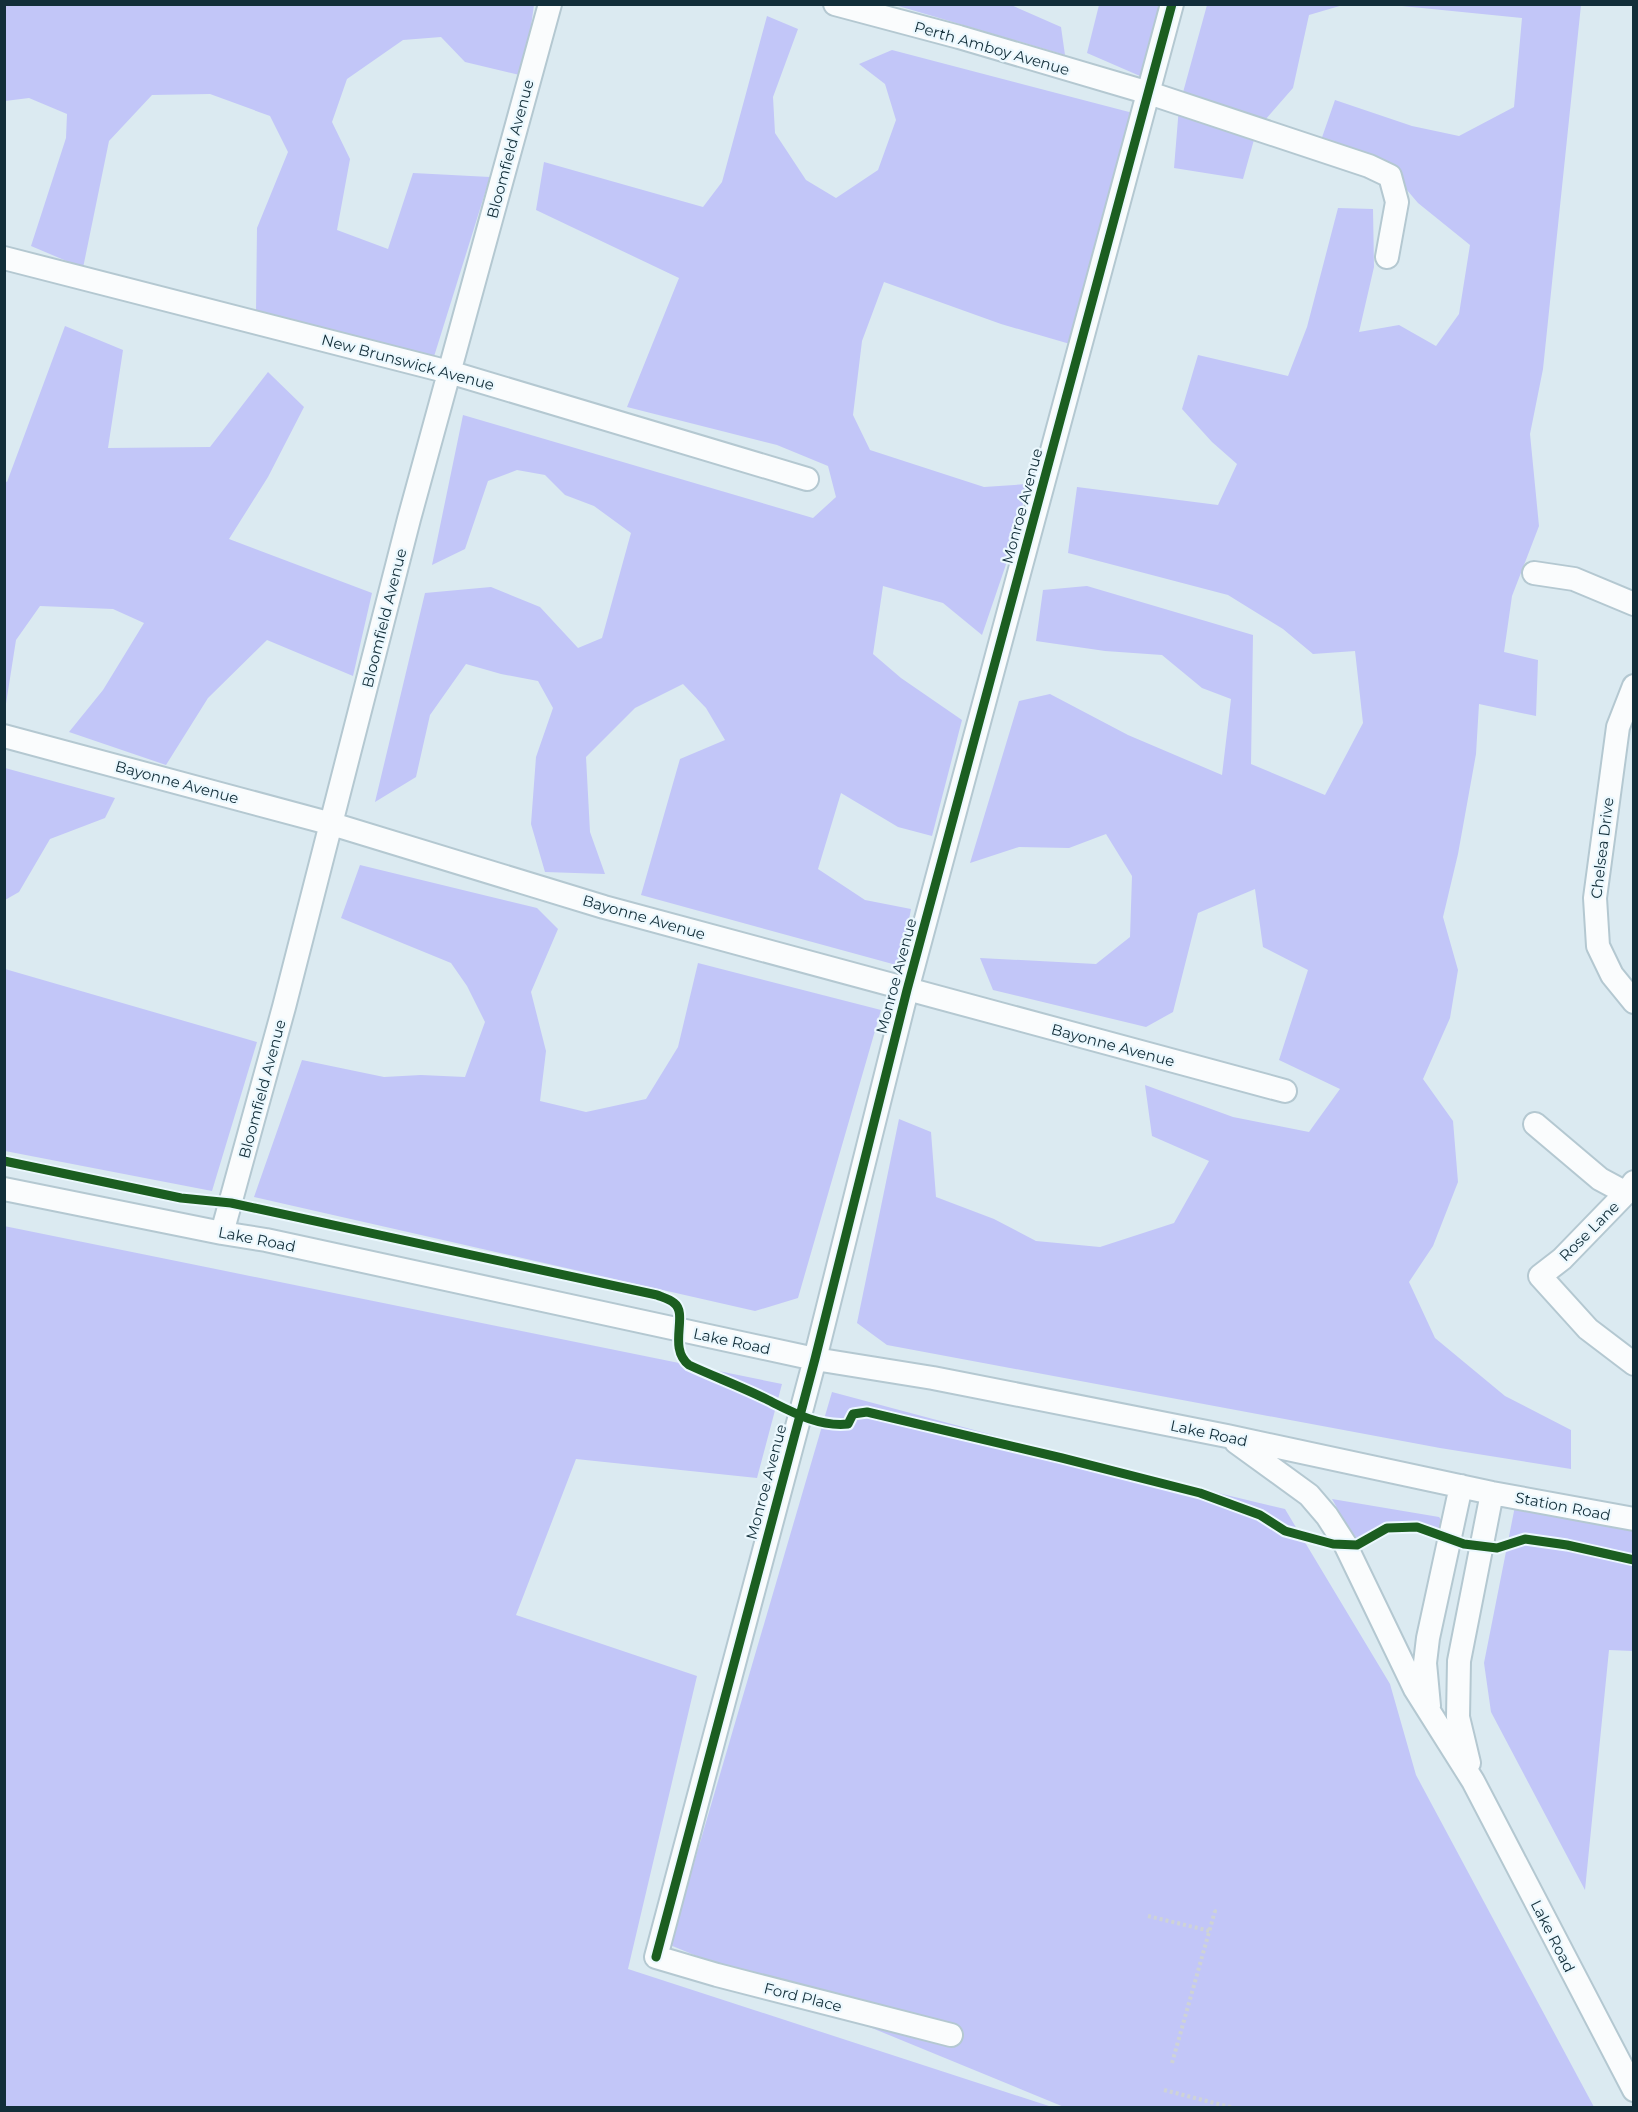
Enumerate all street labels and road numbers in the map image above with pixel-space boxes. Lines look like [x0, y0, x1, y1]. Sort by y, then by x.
street label: Perth Amboy Avenue [912, 17, 1072, 79]
street label: Bloomfield Avenue [482, 77, 538, 221]
street label: New Brunswick Avenue [320, 330, 496, 394]
street label: Monroe Avenue [997, 446, 1047, 566]
street label: Bloomfield Avenue [357, 546, 411, 690]
street label: Bayonne Avenue [113, 756, 241, 808]
street label: Chelsea Drive [1586, 796, 1618, 900]
street label: Bayonne Avenue [580, 890, 708, 944]
street label: Monroe Avenue [871, 916, 921, 1036]
street label: Bloomfield Avenue [234, 1017, 290, 1161]
street label: Bayonne Avenue [1049, 1019, 1177, 1071]
street label: Rose Lane [1555, 1197, 1623, 1265]
street label: Lake Road [217, 1222, 297, 1256]
street label: Lake Road [692, 1324, 772, 1358]
street label: Lake Road [1169, 1416, 1249, 1450]
street label: Monroe Avenue [741, 1422, 791, 1542]
street label: Station Road [1514, 1487, 1612, 1525]
street label: Lake Road [1527, 1897, 1579, 1975]
street label: Ford Place [762, 1978, 844, 2016]

